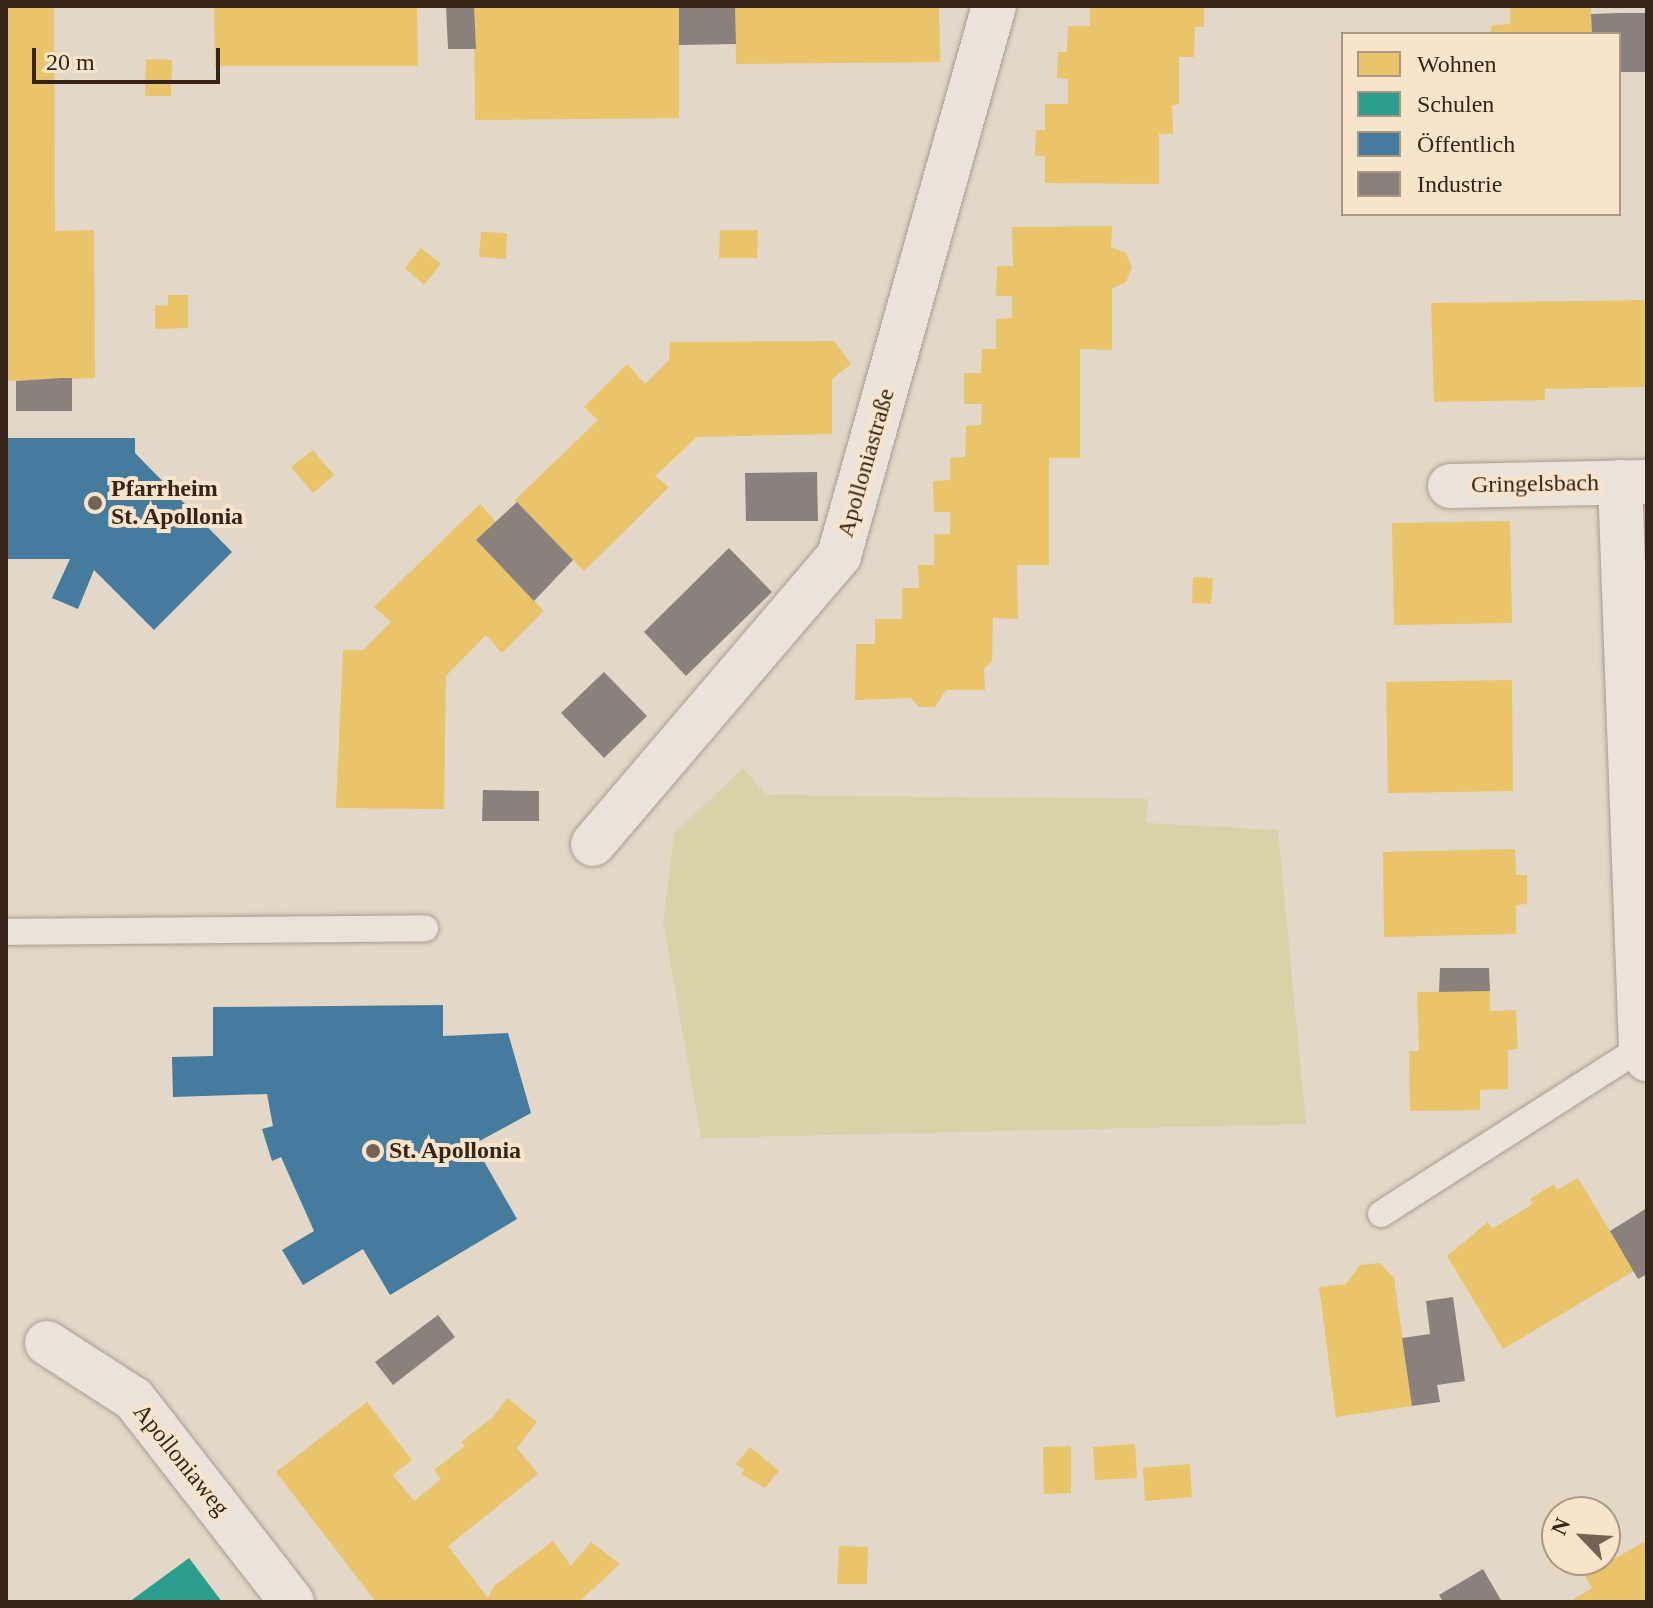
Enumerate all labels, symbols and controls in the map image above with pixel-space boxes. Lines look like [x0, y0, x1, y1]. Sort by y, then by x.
scale bar [36, 32, 224, 82]
legend [1341, 32, 1621, 216]
text: 20 m [46, 49, 95, 75]
text: Wohnen [1417, 51, 1496, 77]
text: Schulen [1417, 91, 1494, 117]
text: Öffentlich [1417, 131, 1515, 157]
text: Industrie [1417, 171, 1502, 197]
street label: Apolloniastraße [831, 385, 901, 541]
street label: Gringelsbach [1471, 468, 1599, 500]
place label: Pfarrheim St. Apollonia [111, 475, 244, 531]
marker: Pfarrheim St. Apollonia [86, 494, 104, 512]
place label: St. Apollonia [389, 1137, 522, 1165]
marker: St. Apollonia [364, 1142, 382, 1160]
street label: Apolloniaweg [127, 1398, 235, 1522]
north arrow [1541, 1496, 1621, 1576]
text: N [1546, 1514, 1575, 1539]

